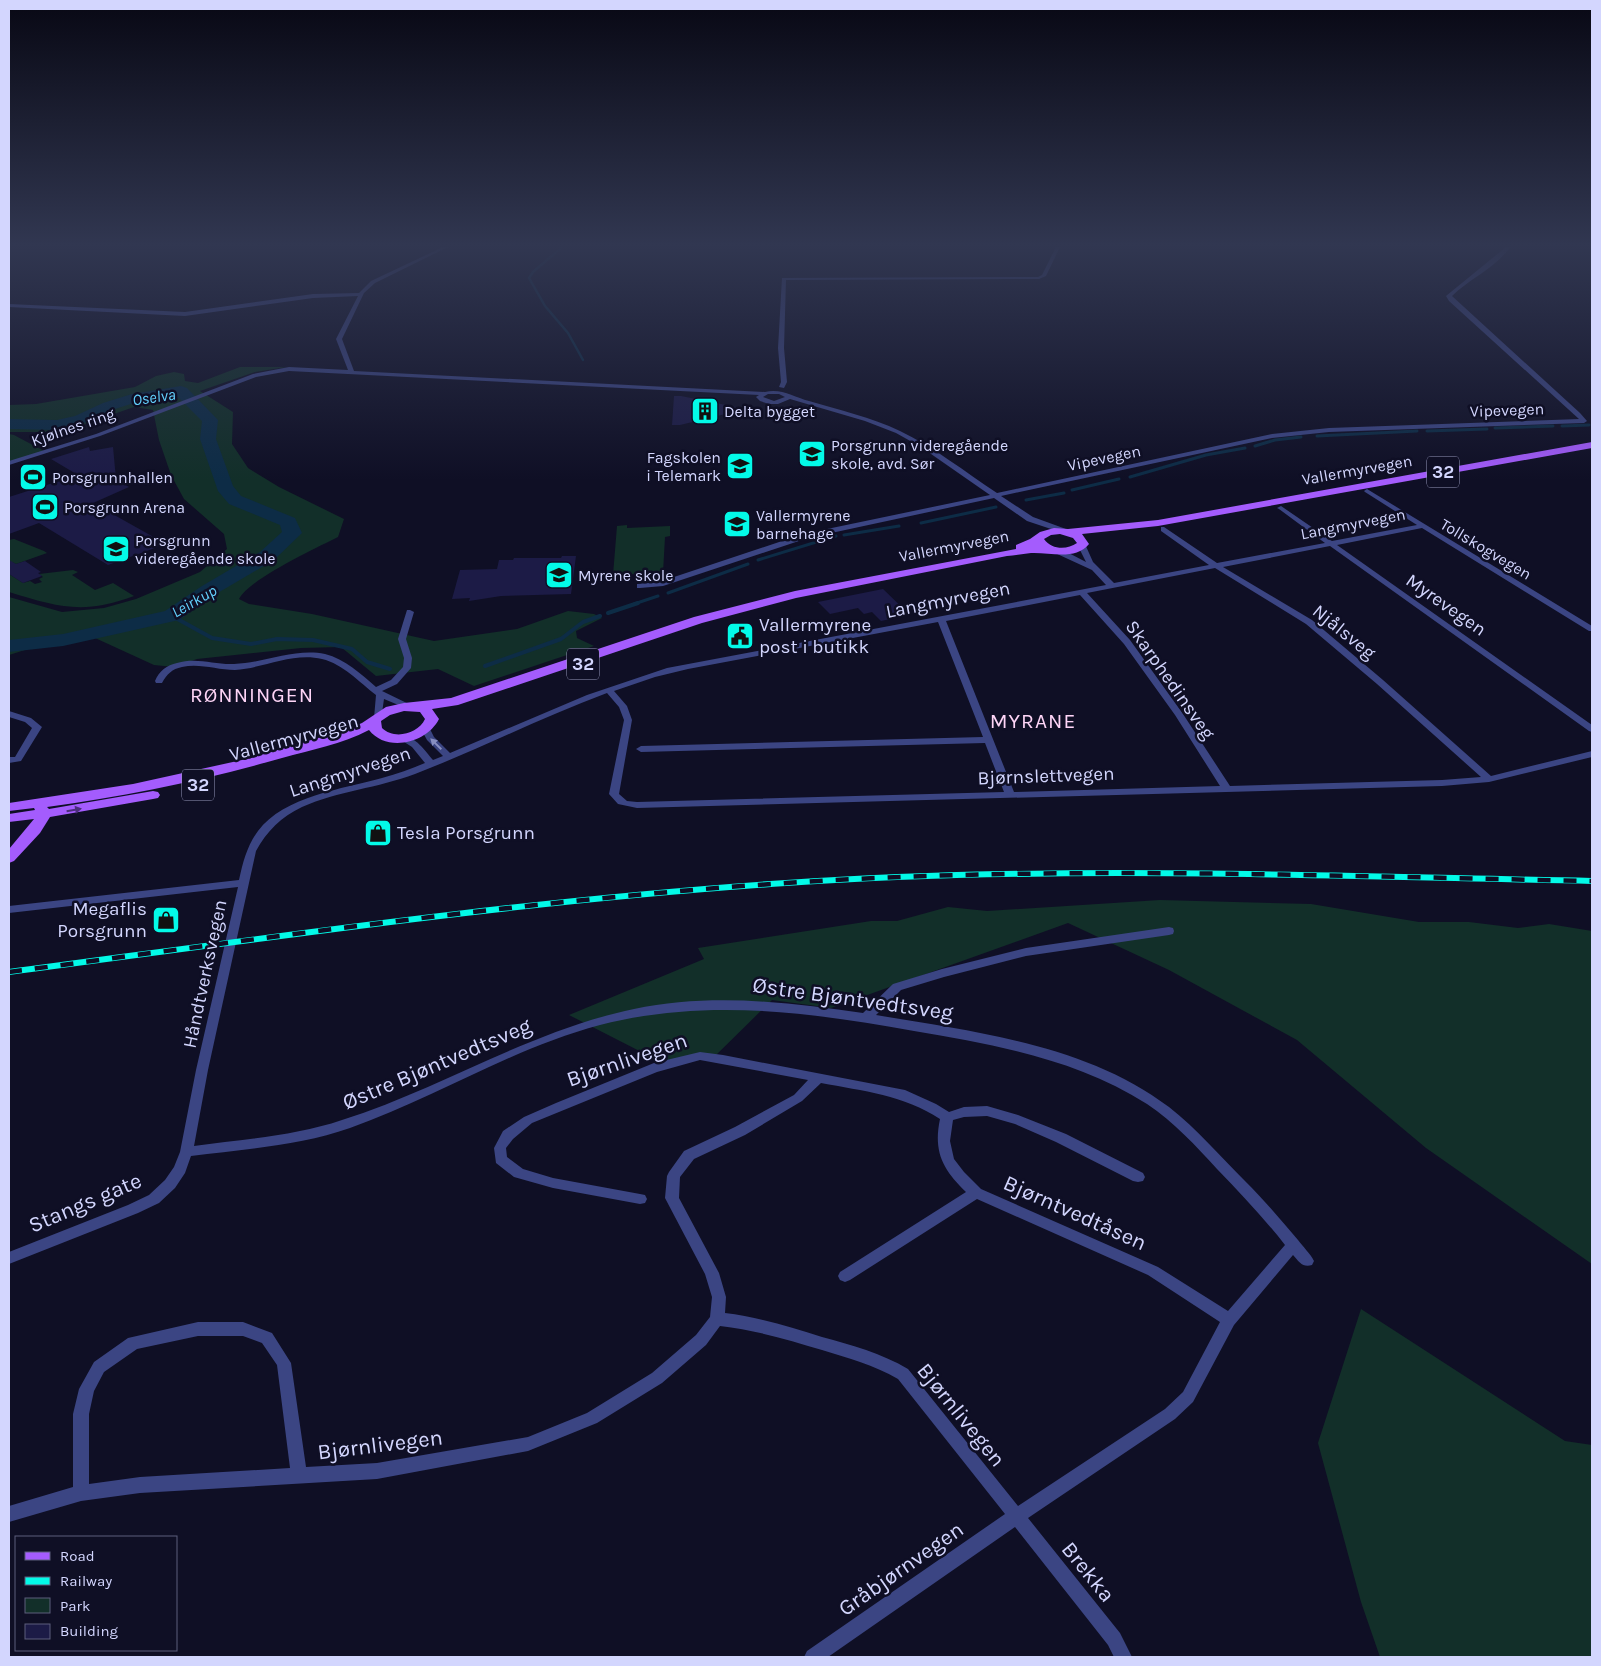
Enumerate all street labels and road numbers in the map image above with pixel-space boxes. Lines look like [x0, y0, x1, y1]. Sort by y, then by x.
street label: Vipevegen [1469, 399, 1545, 421]
street label: Kjølnes ring [29, 404, 117, 450]
street label: Vipevegen [1066, 441, 1142, 475]
street label: Vallermyrvegen [1300, 451, 1414, 489]
road number: 32 [1427, 457, 1459, 488]
street label: Langmyrvegen [1299, 505, 1407, 543]
street label: Tollskogvegen [1437, 514, 1535, 584]
street label: Vallermyrvegen [897, 526, 1011, 566]
street label: Myrevegen [1402, 569, 1490, 641]
street label: Langmyrvegen [884, 577, 1012, 623]
street label: Njålsveg [1308, 600, 1380, 664]
street label: Skarphedinsveg [1121, 616, 1219, 744]
road number: 32 [567, 649, 599, 680]
street label: Vallermyrvegen [227, 710, 361, 766]
street label: Langmyrvegen [287, 742, 413, 802]
street label: Bjørnslettvegen [977, 763, 1115, 789]
road number: 32 [182, 770, 214, 800]
street label: Håndtverksvegen [179, 898, 231, 1050]
street label: Østre Bjøntvedtsveg [751, 972, 956, 1026]
street label: Østre Bjøntvedtsveg [339, 1012, 536, 1116]
street label: Bjørnlivegen [563, 1027, 691, 1093]
street label: Stangs gate [25, 1168, 145, 1238]
street label: Bjørntvedtåsen [999, 1170, 1151, 1256]
street label: Bjørnlivegen [911, 1358, 1011, 1472]
street label: Bjørnlivegen [316, 1424, 444, 1466]
street label: Gråbjørnvegen [833, 1516, 969, 1622]
street label: Brekka [1056, 1537, 1120, 1607]

